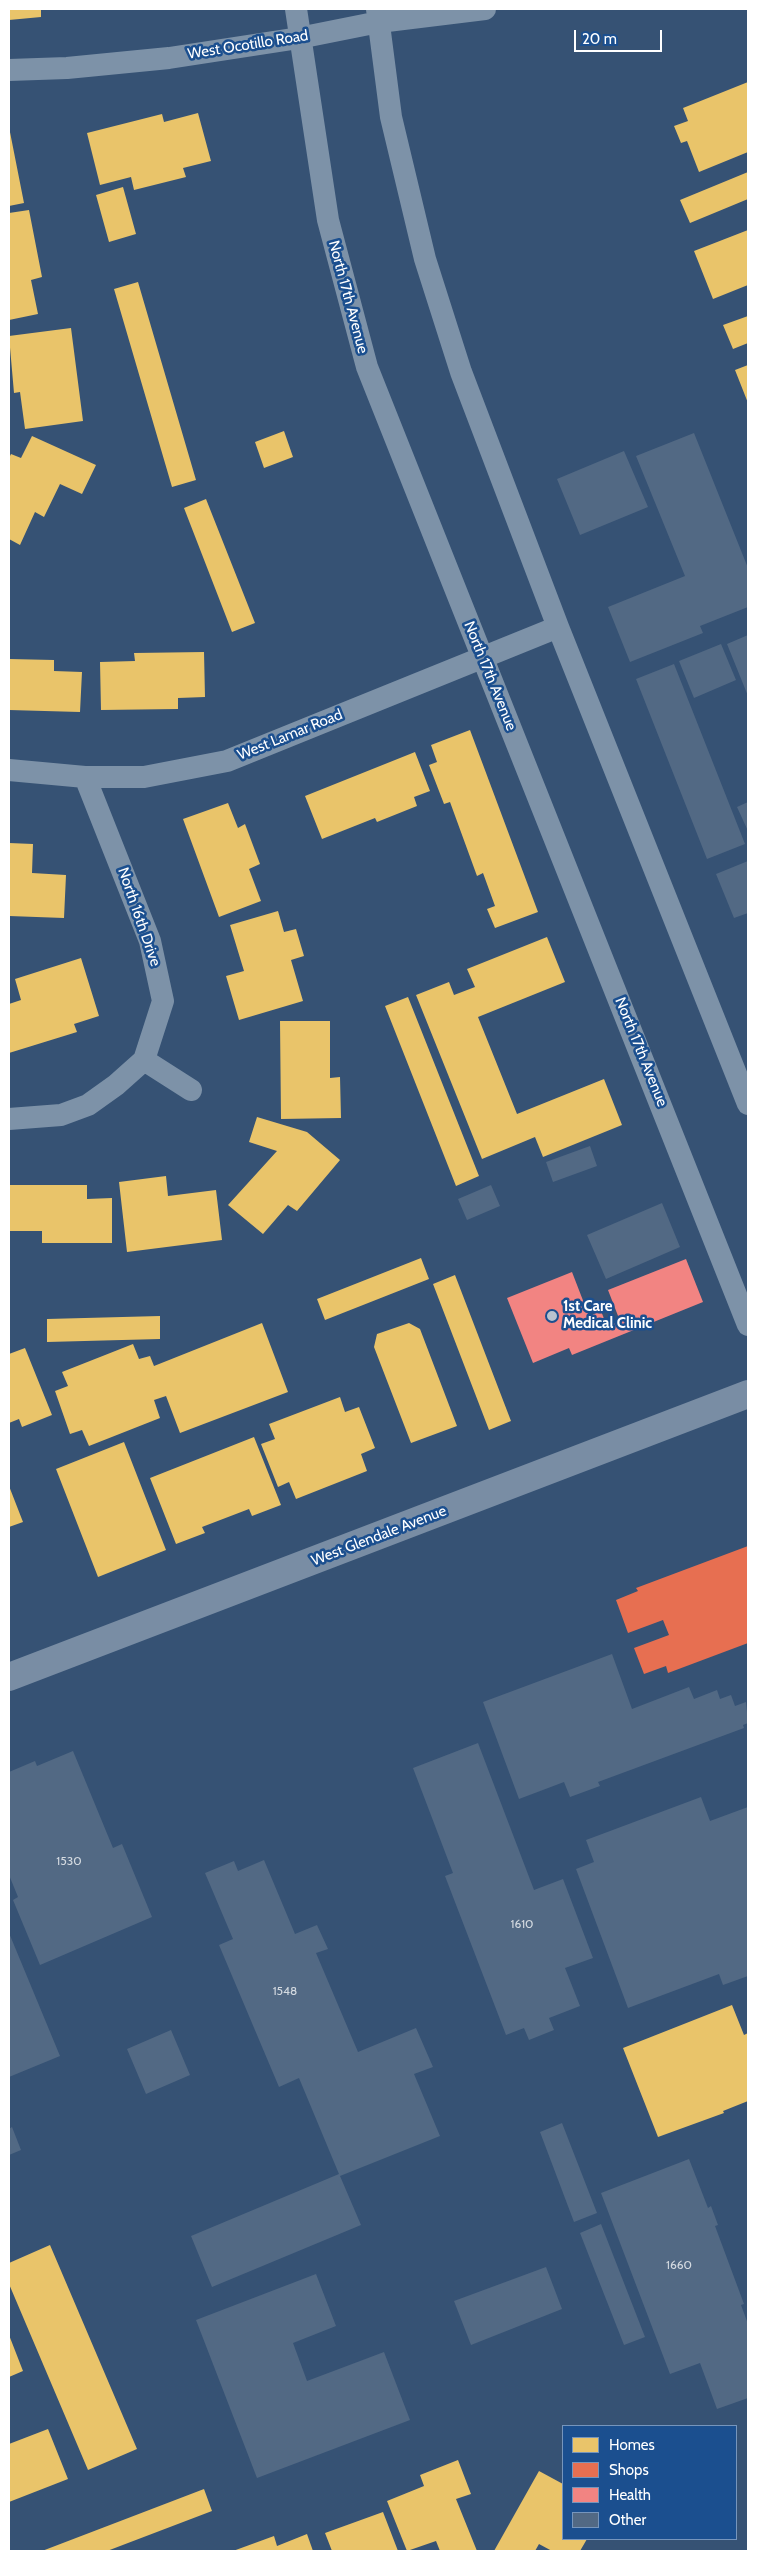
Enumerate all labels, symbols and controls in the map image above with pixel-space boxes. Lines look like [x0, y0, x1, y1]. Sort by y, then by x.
scale bar [577, 20, 664, 52]
street label: West Ocotillo Road [187, 27, 309, 63]
text: 20 m [582, 30, 617, 48]
street label: North 17th Avenue [324, 238, 372, 356]
street label: North 17th Avenue [460, 619, 520, 733]
street label: West Lamar Road [235, 706, 345, 764]
street label: North 16th Drive [114, 865, 164, 969]
street label: North 17th Avenue [611, 995, 671, 1109]
place label: 1st Care Medical Clinic [563, 1298, 652, 1333]
marker: 1st Care Medical Clinic [545, 1309, 559, 1323]
street label: West Glendale Avenue [309, 1502, 449, 1570]
house number: 1530 [56, 1854, 82, 1868]
house number: 1610 [511, 1917, 533, 1931]
house number: 1548 [273, 1984, 297, 1998]
house number: 1660 [666, 2258, 692, 2272]
legend [562, 2425, 737, 2540]
text: Homes [609, 2436, 655, 2454]
text: Shops [609, 2461, 649, 2479]
text: Health [609, 2486, 651, 2504]
text: Other [609, 2511, 646, 2529]

